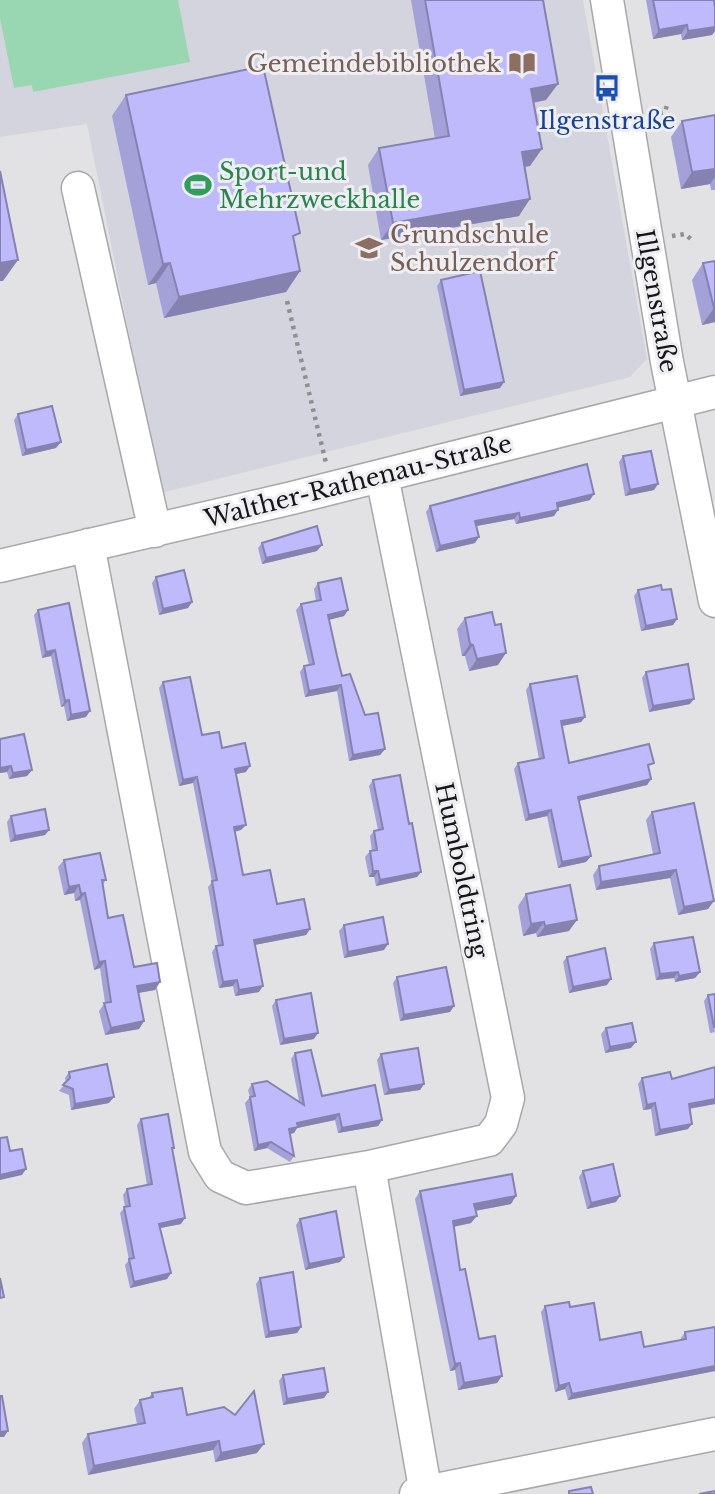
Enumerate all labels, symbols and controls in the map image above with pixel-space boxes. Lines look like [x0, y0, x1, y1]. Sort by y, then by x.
library icon: Gemeindebibliothek [507, 48, 537, 78]
place label: Gemeindebibliothek [247, 49, 501, 78]
bus stop icon: Ilgenstraße [592, 73, 622, 103]
place label: Ilgenstraße [538, 106, 676, 135]
place label: Sport-und Mehrzweckhalle [219, 157, 420, 214]
sports icon: Sport-und Mehrzweckhalle [183, 170, 213, 200]
place label: Grundschule Schulzendorf [390, 220, 559, 277]
street label: Illgenstraße [630, 227, 684, 375]
school or university icon: Grundschule Schulzendorf [354, 233, 384, 263]
street label: Walther-Rathenau-Straße [200, 429, 515, 534]
street label: Humboldtring [429, 780, 495, 961]

